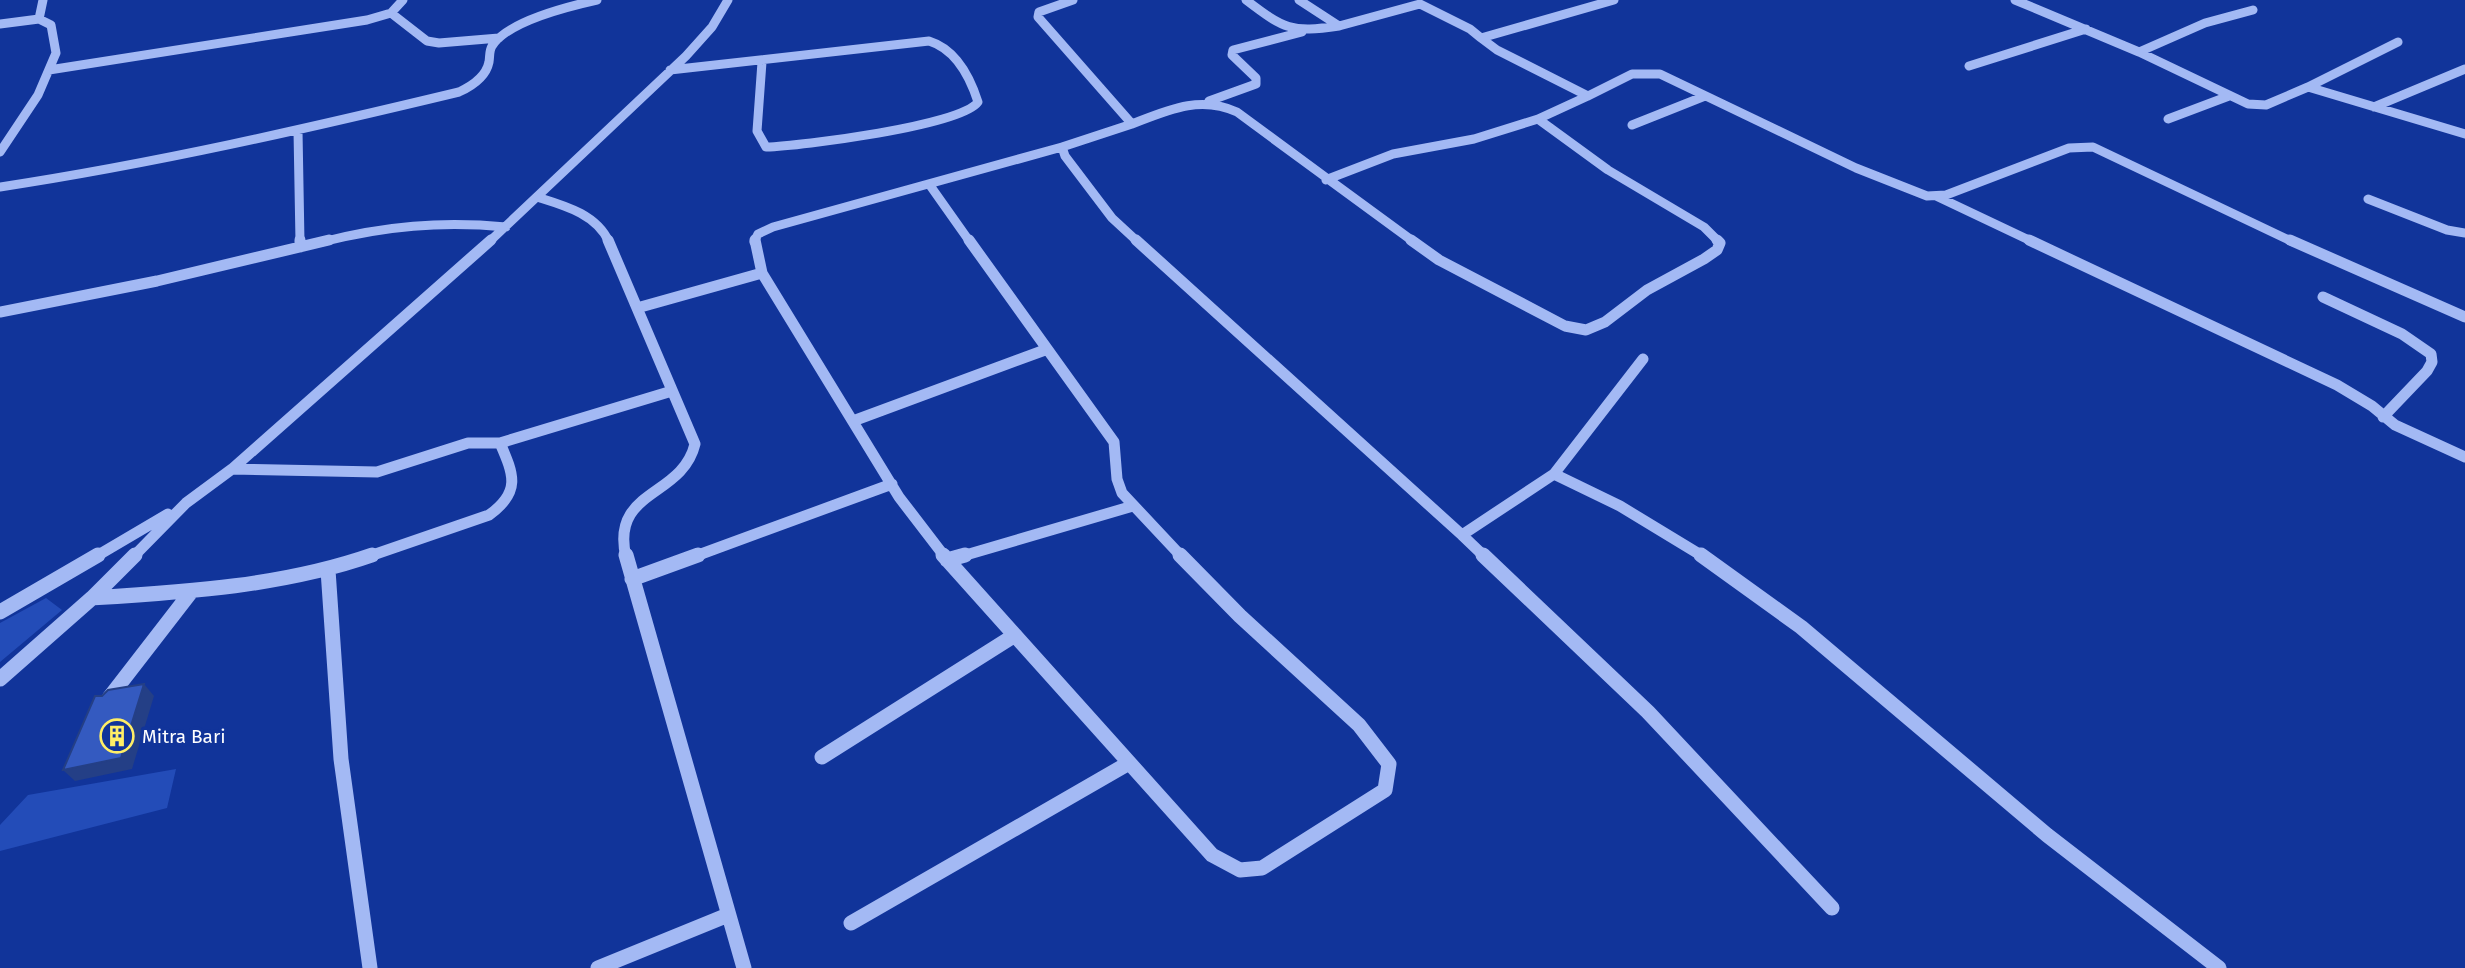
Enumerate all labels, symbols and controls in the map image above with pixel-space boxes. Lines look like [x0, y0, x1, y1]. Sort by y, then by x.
building icon: Mitra Bari [98, 717, 136, 755]
place label: Mitra Bari [142, 725, 226, 748]

